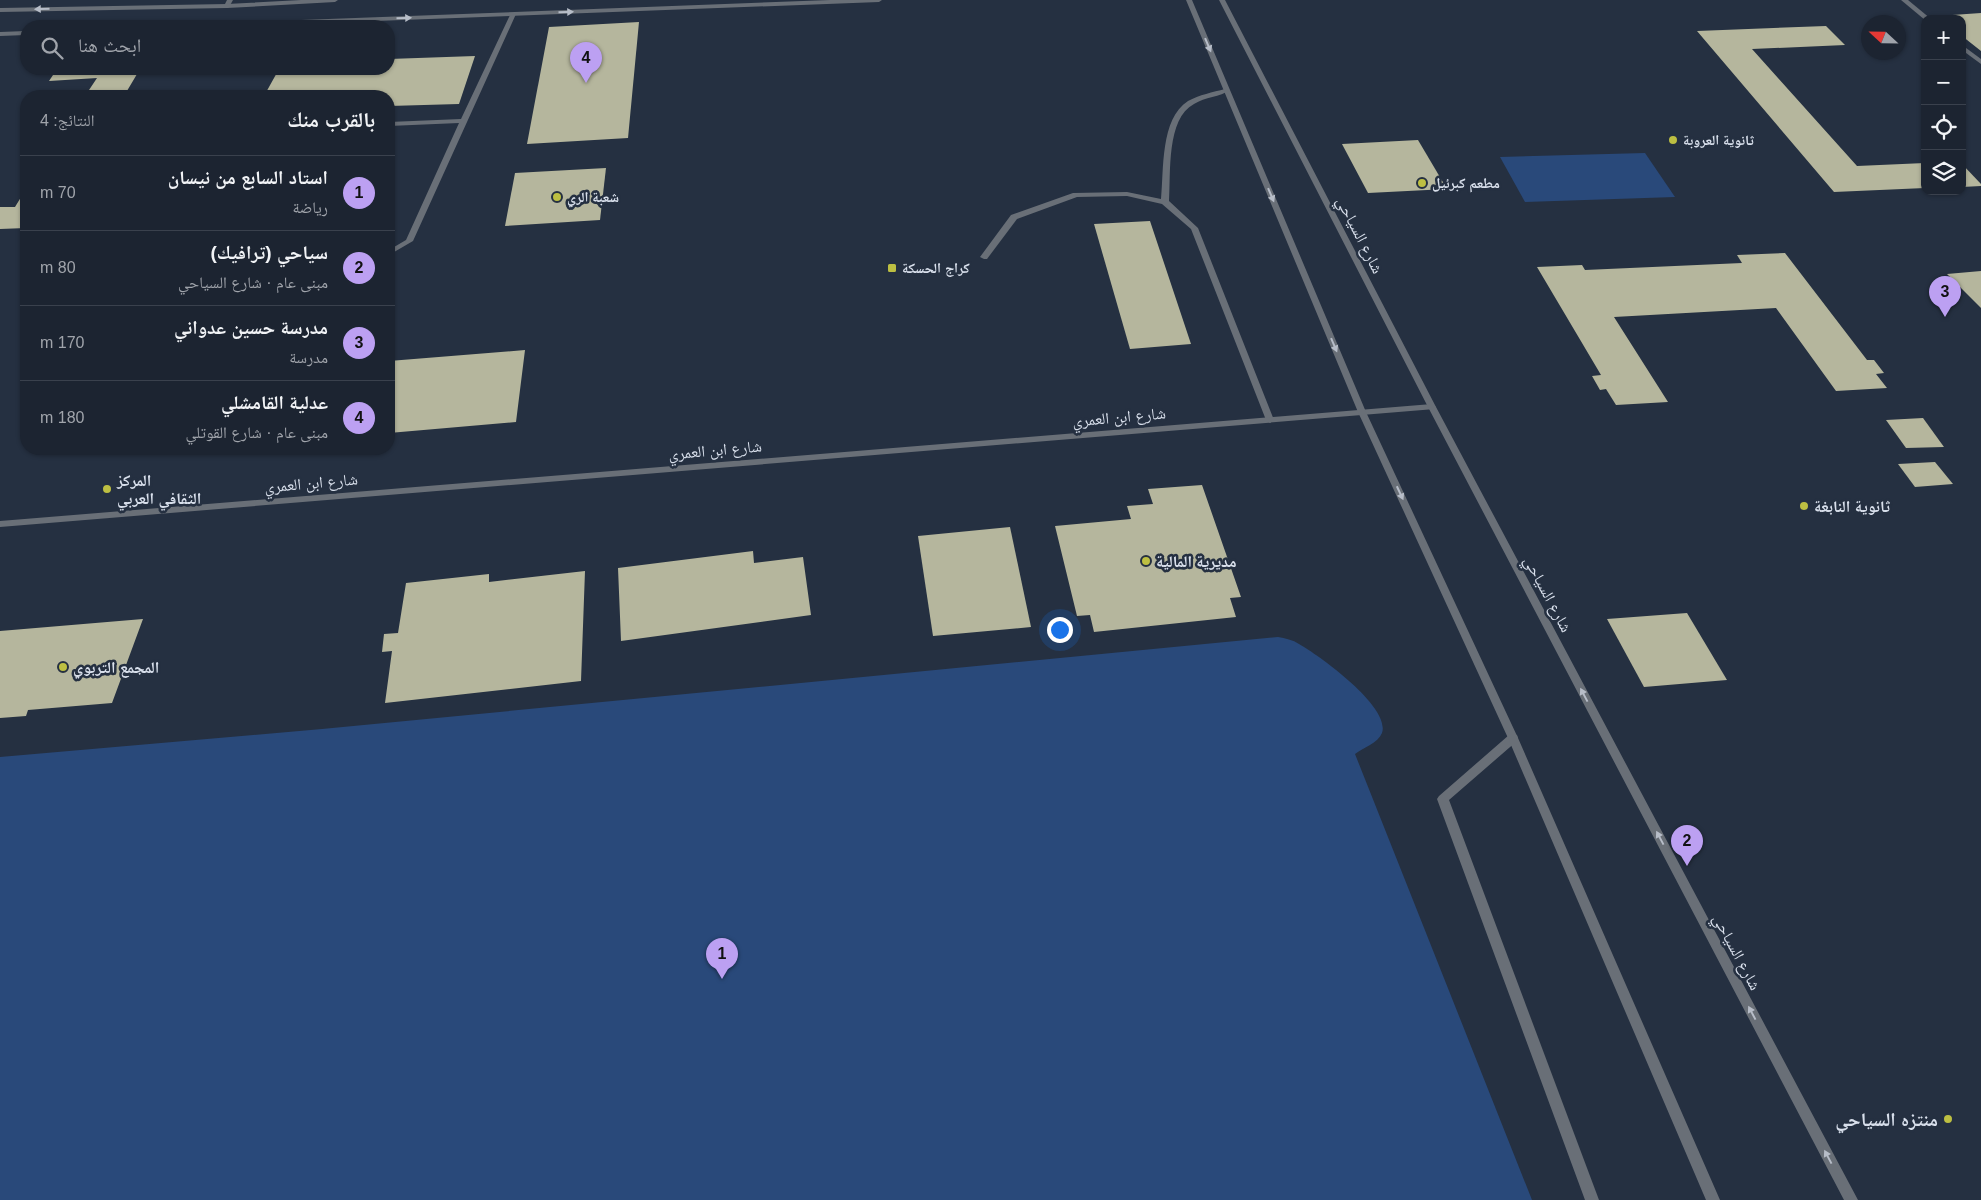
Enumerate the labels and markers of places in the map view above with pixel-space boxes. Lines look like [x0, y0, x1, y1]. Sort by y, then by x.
pin: 4 [570, 42, 602, 83]
place label: ثانوية العروبة [1683, 132, 1754, 149]
marker: ثانوية العروبة [1667, 134, 1679, 146]
place label: مطعم كبرئيل [1432, 175, 1500, 193]
marker: مطعم كبرئيل [1416, 177, 1428, 189]
place label: شعبة الري [567, 189, 619, 208]
marker: شعبة الري [551, 191, 563, 203]
place label: كراج الحسكة [902, 260, 970, 277]
marker: كراج الحسكة [886, 262, 898, 274]
pin: 3 [1929, 276, 1961, 317]
place label: المركز الثقافي العربي [116, 472, 201, 510]
marker: المركز الثقافي العربي [101, 483, 113, 495]
place label: ثانوية النابغة [1814, 498, 1891, 515]
marker: ثانوية النابغة [1798, 500, 1810, 512]
place label: مديرية المالية [1156, 553, 1236, 570]
marker: مديرية المالية [1140, 555, 1152, 567]
place label: المجمع التربوي [73, 659, 159, 679]
marker: المجمع التربوي [57, 661, 69, 673]
pin: 2 [1671, 825, 1703, 866]
pin: 1 [706, 938, 738, 979]
place label: منتزه السياحي [1835, 1109, 1938, 1134]
marker: منتزه السياحي [1942, 1113, 1954, 1125]

